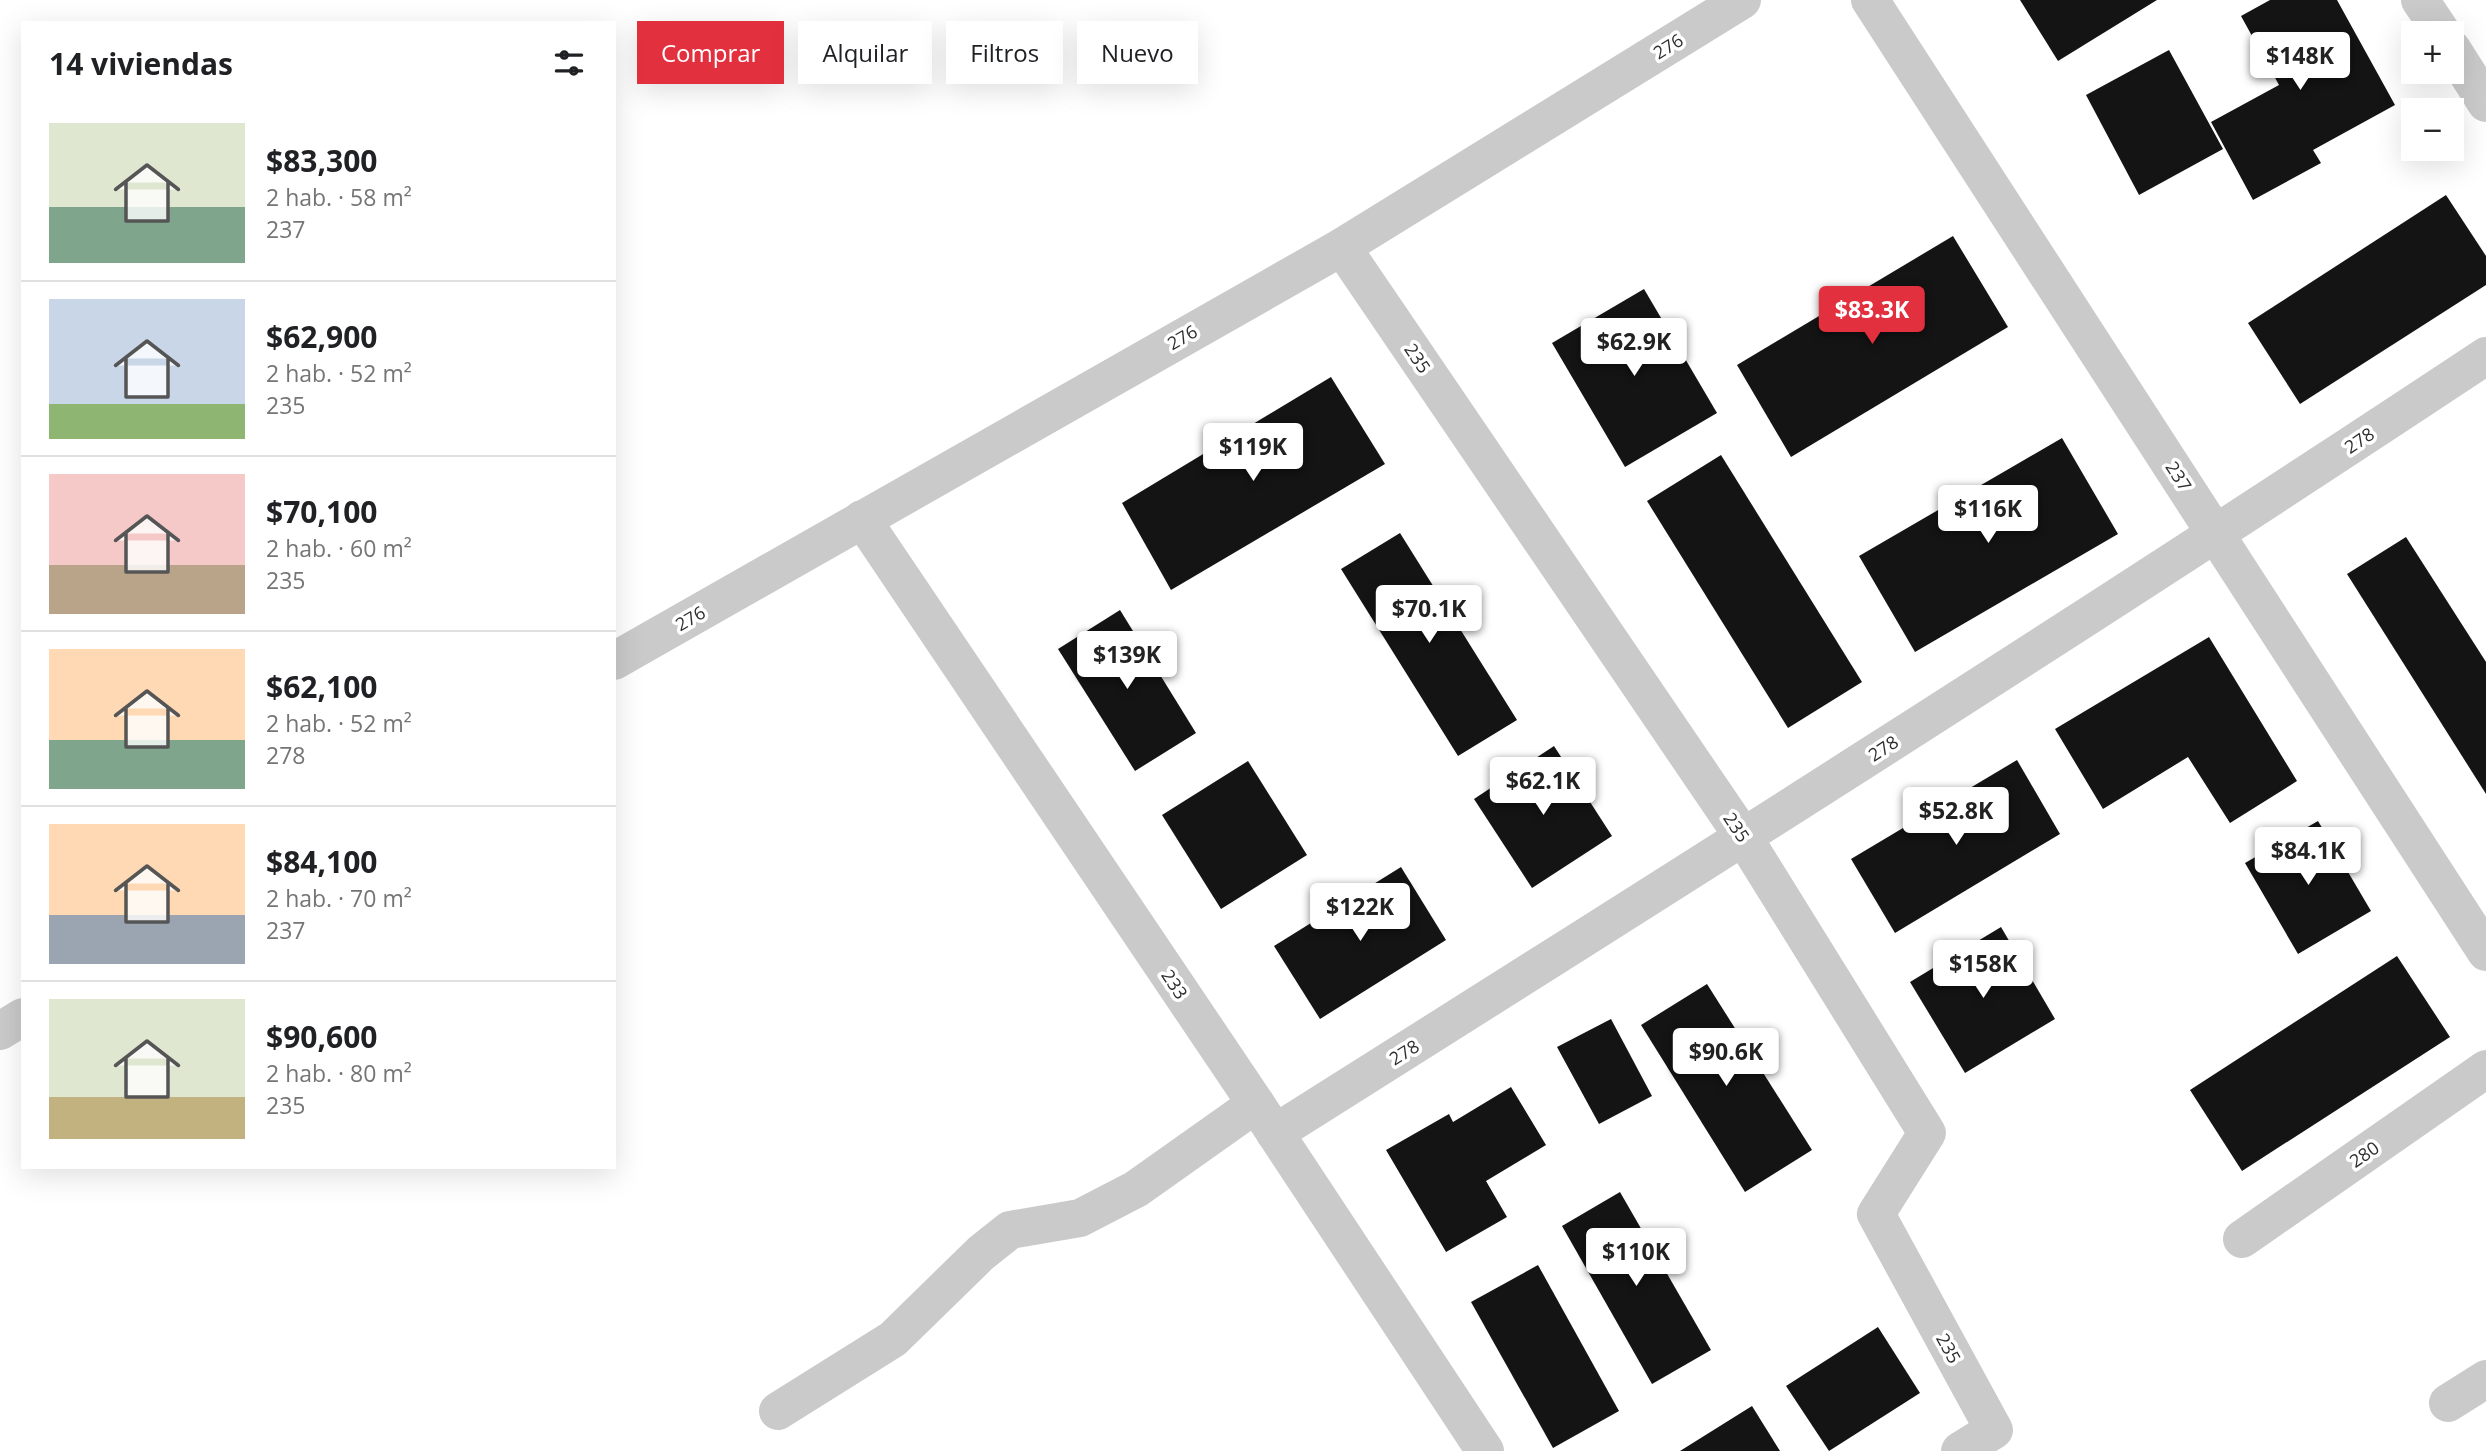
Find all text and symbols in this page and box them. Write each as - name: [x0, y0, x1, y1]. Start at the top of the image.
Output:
- chip: Comprar: [637, 21, 784, 84]
- chip: Alquilar: [798, 21, 932, 84]
- chip: Filtros: [946, 21, 1063, 84]
- chip: Nuevo: [1077, 21, 1198, 84]
- map controls: [2401, 21, 2464, 161]
- button: +: [2401, 21, 2464, 84]
- street label: 276: [1649, 28, 1687, 64]
- pin: $148K: [2251, 32, 2349, 92]
- text: $148K: [2266, 39, 2334, 71]
- text: 14 viviendas: [49, 43, 233, 84]
- icon: filters: [550, 44, 588, 82]
- button: −: [2401, 98, 2464, 161]
- text: $83,300: [266, 140, 377, 181]
- icon: home: [105, 151, 189, 235]
- text: 2 hab. · 58 m²: [266, 181, 412, 213]
- text: 237: [266, 213, 305, 245]
- pin: $83.3K: [1815, 286, 1929, 346]
- text: $83.3K: [1835, 293, 1909, 325]
- text: $62,900: [266, 316, 377, 357]
- pin: $62.9K: [1577, 318, 1691, 378]
- street label: 276: [1163, 319, 1201, 355]
- text: $62.9K: [1597, 325, 1671, 357]
- icon: home: [105, 327, 189, 411]
- street label: 235: [1399, 338, 1437, 378]
- text: 2 hab. · 52 m²: [266, 357, 412, 389]
- text: 235: [266, 389, 305, 421]
- street label: 278: [2339, 421, 2379, 459]
- pin: $119K: [1204, 424, 1302, 483]
- text: $119K: [1219, 430, 1287, 462]
- street label: 237: [2161, 457, 2197, 495]
- pin: $116K: [1939, 486, 2037, 545]
- text: $70,100: [266, 491, 377, 532]
- text: $116K: [1954, 492, 2022, 524]
- icon: home: [105, 502, 189, 586]
- text: 2 hab. · 60 m²: [266, 532, 412, 564]
- text: 235: [266, 564, 305, 596]
- pin: $70.1K: [1372, 586, 1486, 645]
- text: $70.1K: [1392, 592, 1466, 624]
- street label: 276: [671, 600, 709, 636]
- pin: $139K: [1078, 632, 1176, 691]
- text: $139K: [1093, 638, 1161, 670]
- text: $62,100: [266, 666, 377, 707]
- icon: home: [105, 677, 189, 761]
- text: 2 hab. · 52 m²: [266, 707, 412, 739]
- street label: 278: [1864, 730, 1902, 766]
- text: 278: [266, 739, 305, 771]
- pin: $62.1K: [1486, 758, 1600, 817]
- text: $62.1K: [1506, 764, 1580, 796]
- pin: $52.8K: [1899, 788, 2013, 847]
- text: $52.8K: [1919, 794, 1993, 826]
- street label: 235: [1718, 807, 1756, 847]
- pin: $84.1K: [2251, 828, 2365, 887]
- text: $84.1K: [2271, 834, 2345, 866]
- text: $84,100: [266, 841, 377, 882]
- icon: home: [105, 852, 189, 936]
- text: 2 hab. · 70 m²: [266, 882, 412, 914]
- pin: $122K: [1311, 884, 1409, 943]
- text: $122K: [1326, 890, 1394, 922]
- text: 237: [266, 914, 305, 946]
- pin: $158K: [1934, 940, 2032, 1000]
- text: $158K: [1949, 947, 2017, 979]
- street label: 233: [1156, 964, 1194, 1004]
- text: $90,600: [266, 1016, 377, 1057]
- icon: home: [105, 1027, 189, 1111]
- pin: $90.6K: [1669, 1028, 1783, 1088]
- street label: 278: [1385, 1034, 1423, 1070]
- text: $90.6K: [1689, 1035, 1763, 1067]
- text: 2 hab. · 80 m²: [266, 1057, 412, 1089]
- text: 235: [266, 1089, 305, 1121]
- street label: 280: [2344, 1135, 2384, 1173]
- pin: $110K: [1587, 1228, 1685, 1288]
- text: $110K: [1602, 1235, 1670, 1267]
- street label: 235: [1931, 1329, 1967, 1367]

